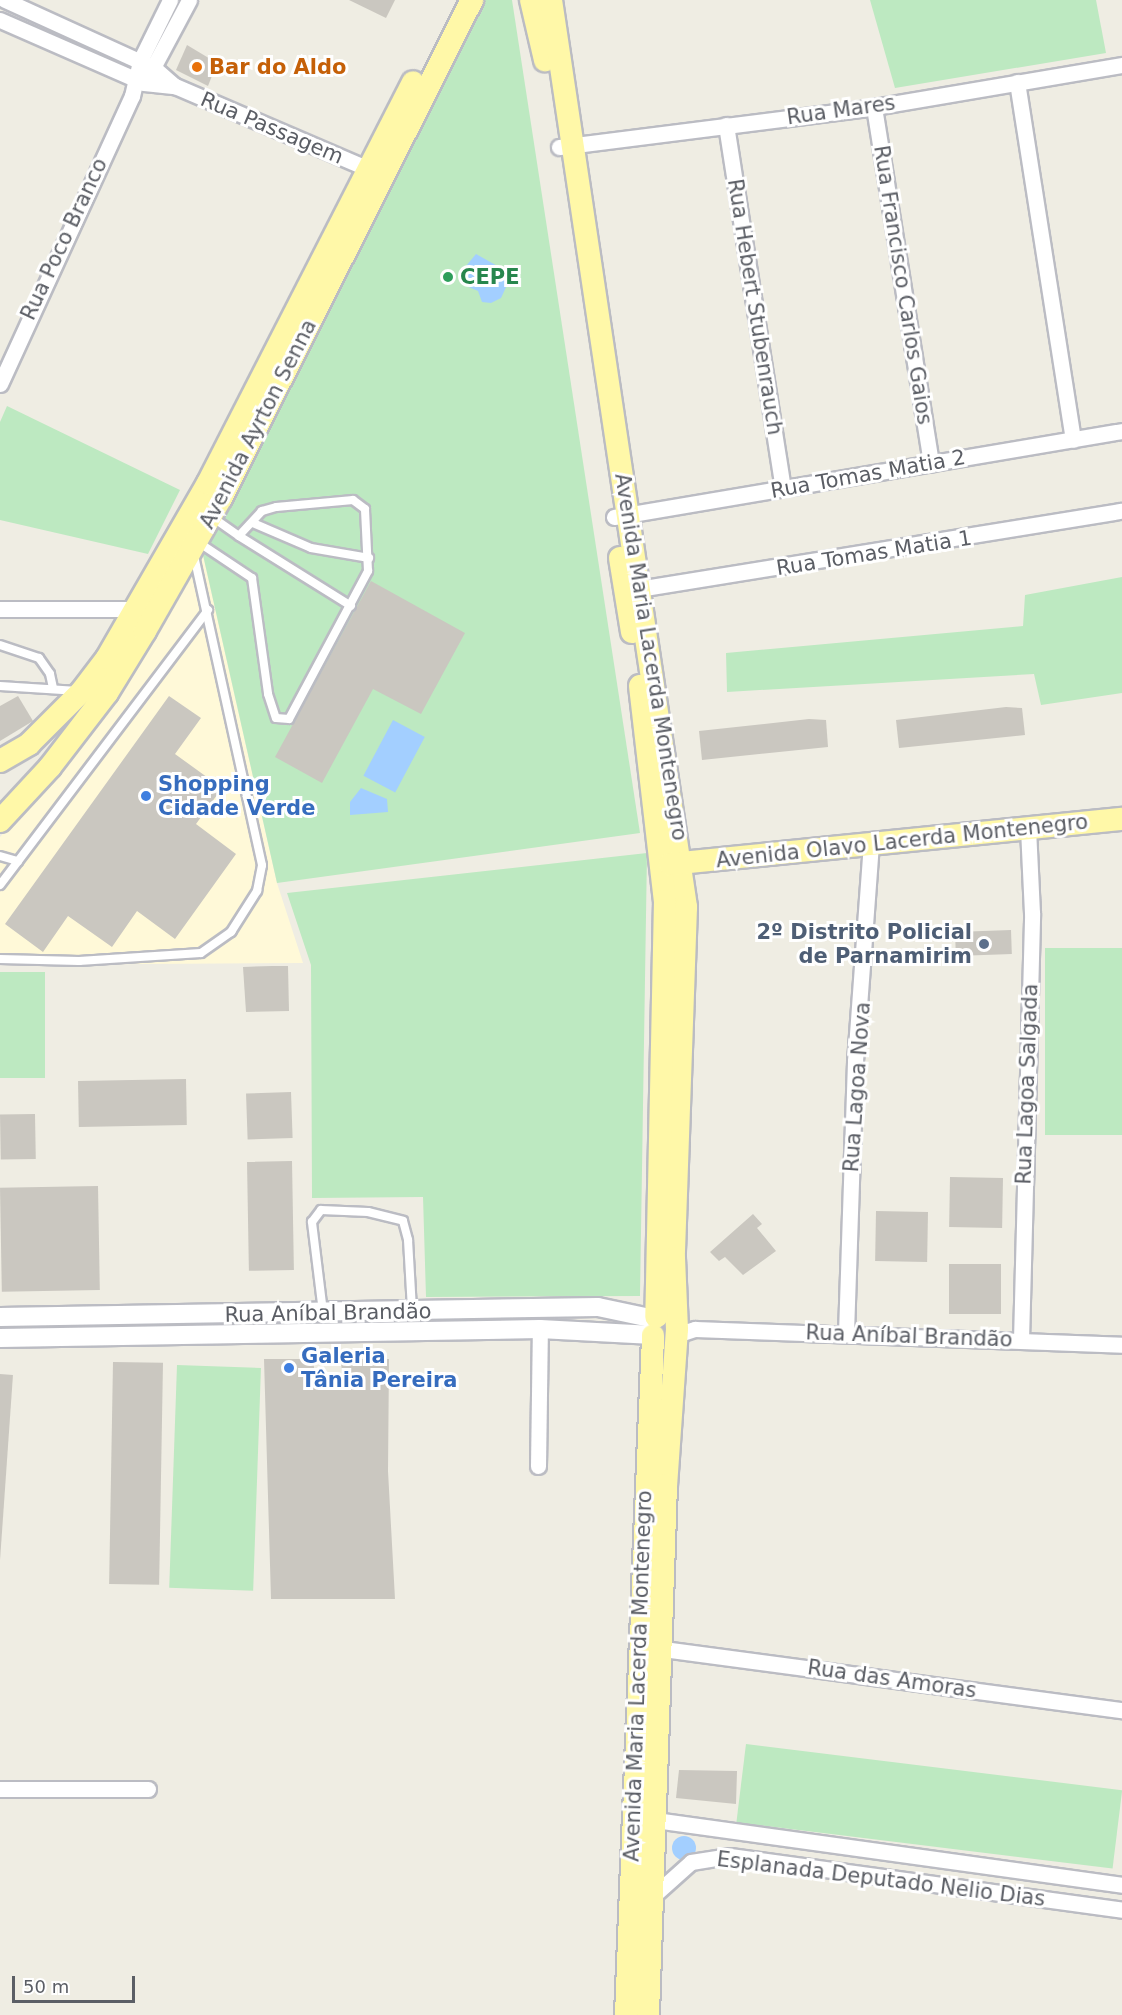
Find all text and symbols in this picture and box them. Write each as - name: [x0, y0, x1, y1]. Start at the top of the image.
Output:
- place label: Bar do Aldo: [209, 54, 347, 80]
- marker: Bar do Aldo: [190, 60, 204, 74]
- street label: Rua Passagem: [197, 87, 347, 169]
- street label: Rua Mares: [785, 90, 897, 130]
- street label: Rua Francisco Carlos Gaios: [868, 144, 938, 426]
- street label: Rua Poco Branco: [15, 154, 113, 324]
- street label: Rua Hebert Stubenrauch: [722, 177, 788, 437]
- place label: CEPE: [460, 264, 519, 290]
- marker: CEPE: [441, 270, 455, 284]
- street label: Avenida Ayrton Senna: [194, 315, 322, 533]
- street label: Rua Tomas Matia 2: [769, 444, 967, 504]
- street label: Avenida Maria Lacerda Montenegro: [609, 471, 693, 843]
- street label: Rua Tomas Matia 1: [774, 525, 974, 581]
- place label: Shopping Cidade Verde: [158, 771, 315, 821]
- marker: Shopping Cidade Verde: [139, 789, 153, 803]
- street label: Avenida Olavo Lacerda Montenegro: [715, 809, 1089, 873]
- place label: 2º Distrito Policial de Parnamirim: [757, 919, 972, 969]
- marker: 2º Distrito Policial de Parnamirim: [977, 937, 991, 951]
- street label: Rua Lagoa Salgada: [1011, 983, 1043, 1185]
- street label: Rua Lagoa Nova: [838, 1001, 876, 1173]
- street label: Rua Aníbal Brandão: [224, 1299, 432, 1327]
- street label: Rua Aníbal Brandão: [805, 1320, 1013, 1352]
- place label: Galeria Tânia Pereira: [301, 1343, 457, 1393]
- marker: Galeria Tânia Pereira: [282, 1361, 296, 1375]
- street label: Avenida Maria Lacerda Montenegro: [619, 1490, 657, 1862]
- street label: Rua das Amoras: [806, 1655, 978, 1703]
- street label: Esplanada Deputado Nelio Dias: [715, 1846, 1047, 1912]
- scale bar: [15, 1964, 138, 2002]
- text: 50 m: [23, 1976, 69, 1997]

